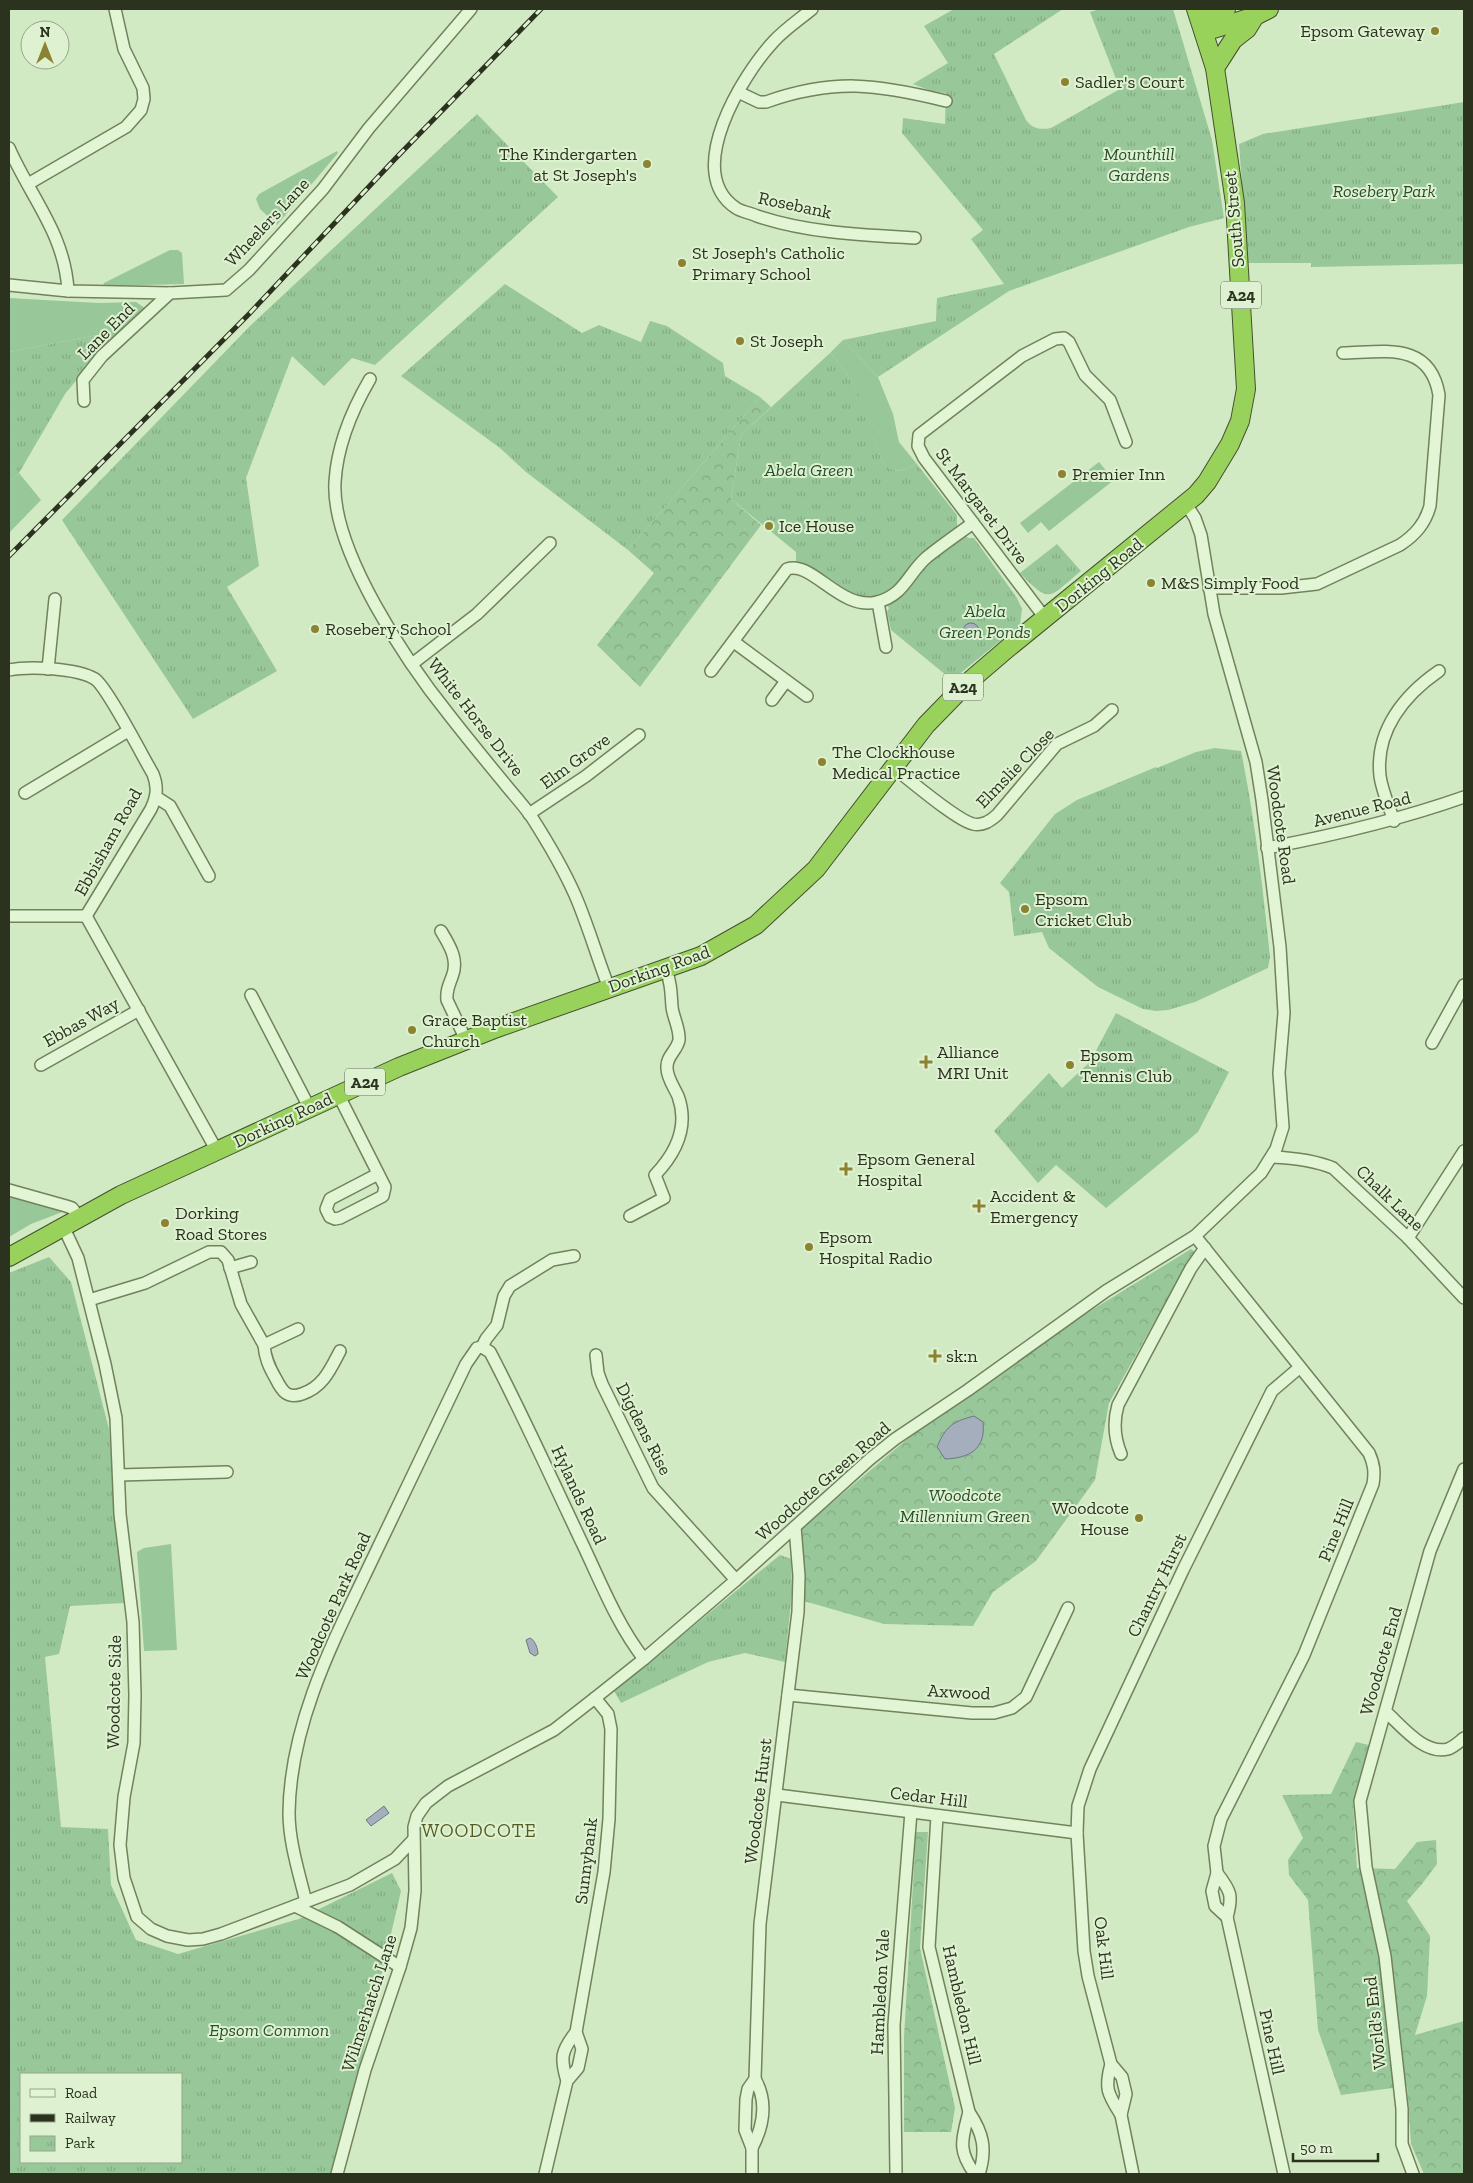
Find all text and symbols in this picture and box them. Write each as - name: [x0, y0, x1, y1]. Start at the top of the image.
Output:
- north arrow: [20, 20, 70, 70]
- place label: Epsom Gateway: [1300, 20, 1426, 42]
- text: N: [40, 24, 51, 41]
- marker: Epsom Gateway: [1429, 25, 1441, 37]
- place label: Sadler's Court: [1075, 71, 1185, 93]
- marker: Sadler's Court: [1059, 76, 1071, 88]
- place label: The Kindergarten at St Joseph's: [499, 143, 638, 186]
- park label: Mounthill Gardens: [1104, 143, 1174, 186]
- marker: The Kindergarten at St Joseph's: [641, 158, 653, 170]
- street label: South Street: [1219, 169, 1249, 268]
- street label: Wheelers Lane: [220, 173, 314, 271]
- park label: Rosebery Park: [1332, 180, 1436, 202]
- street label: Rosebank: [756, 187, 834, 224]
- place label: St Joseph's Catholic Primary School: [692, 242, 845, 285]
- marker: St Joseph's Catholic Primary School: [676, 257, 688, 269]
- road number: A24: [1221, 282, 1261, 308]
- street label: Lane End: [73, 298, 139, 364]
- place label: St Joseph: [750, 330, 823, 352]
- marker: St Joseph: [734, 335, 746, 347]
- street label: St Margaret Drive: [931, 443, 1033, 569]
- park label: Abela Green: [763, 459, 854, 481]
- place label: Premier Inn: [1072, 463, 1166, 485]
- marker: Premier Inn: [1056, 468, 1068, 480]
- place label: Ice House: [779, 515, 854, 537]
- marker: Ice House: [763, 520, 775, 532]
- street label: Dorking Road: [1051, 533, 1147, 617]
- place label: M&S Simply Food: [1161, 572, 1299, 594]
- marker: M&S Simply Food: [1145, 577, 1157, 589]
- park label: Abela Green Ponds: [939, 600, 1031, 643]
- place label: Rosebery School: [325, 618, 451, 640]
- marker: Rosebery School: [309, 623, 321, 635]
- street label: White Horse Drive: [423, 654, 529, 780]
- road number: A24: [943, 674, 983, 700]
- street label: Elmslie Close: [971, 723, 1059, 813]
- street label: Elm Grove: [536, 728, 614, 794]
- place label: The Clockhouse Medical Practice: [832, 741, 960, 784]
- marker: The Clockhouse Medical Practice: [816, 756, 828, 768]
- street label: Woodcote Road: [1262, 764, 1300, 886]
- street label: Ebbisham Road: [69, 784, 147, 900]
- street label: Avenue Road: [1311, 786, 1413, 832]
- place label: Epsom Cricket Club: [1035, 888, 1132, 931]
- marker: Epsom Cricket Club: [1019, 903, 1031, 915]
- street label: Dorking Road: [605, 940, 713, 998]
- street label: Ebbas Way: [39, 992, 124, 1052]
- place label: Grace Baptist Church: [422, 1009, 528, 1052]
- marker: Grace Baptist Church: [406, 1024, 418, 1036]
- place label: Alliance MRI Unit: [937, 1041, 1009, 1084]
- place label: Epsom Tennis Club: [1080, 1044, 1172, 1087]
- marker: Alliance MRI Unit: [919, 1055, 933, 1069]
- marker: Epsom Tennis Club: [1064, 1059, 1076, 1071]
- road number: A24: [345, 1068, 385, 1096]
- street label: Dorking Road: [230, 1087, 336, 1153]
- place label: Epsom General Hospital: [857, 1148, 975, 1191]
- street label: Chalk Lane: [1351, 1160, 1429, 1236]
- marker: Epsom General Hospital: [839, 1162, 853, 1176]
- place label: Accident & Emergency: [990, 1185, 1079, 1228]
- marker: Accident & Emergency: [972, 1199, 986, 1213]
- place label: Dorking Road Stores: [175, 1202, 267, 1245]
- marker: Dorking Road Stores: [159, 1217, 171, 1229]
- place label: Epsom Hospital Radio: [819, 1226, 932, 1269]
- marker: Epsom Hospital Radio: [803, 1241, 815, 1253]
- place label: sk:n: [946, 1345, 978, 1367]
- marker: sk:n: [928, 1349, 942, 1363]
- street label: Digdens Rise: [611, 1379, 677, 1479]
- street label: Woodcote Green Road: [751, 1416, 895, 1545]
- street label: Hylands Road: [547, 1442, 611, 1548]
- park label: Woodcote Millennium Green: [900, 1484, 1030, 1527]
- street label: Pine Hill: [1313, 1495, 1359, 1565]
- place label: Woodcote House: [1052, 1497, 1129, 1540]
- marker: Woodcote House: [1133, 1512, 1145, 1524]
- street label: Woodcote Park Road: [290, 1529, 376, 1683]
- street label: Chantry Hurst: [1122, 1529, 1192, 1641]
- street label: Woodcote End: [1355, 1604, 1407, 1718]
- street label: Woodcote Side: [102, 1635, 126, 1749]
- street label: Axwood: [927, 1679, 991, 1705]
- street label: Woodcote Hurst: [739, 1737, 777, 1865]
- street label: Cedar Hill: [889, 1781, 969, 1813]
- street label: Sunnybank: [570, 1816, 602, 1906]
- district label: WOODCOTE: [421, 1819, 537, 1842]
- street label: Oak Hill: [1089, 1915, 1119, 1981]
- street label: Hambledon Vale: [866, 1929, 894, 2055]
- street label: Wilmerhatch Lane: [336, 1932, 402, 2074]
- street label: Hambledon Hill: [938, 1943, 987, 2067]
- street label: World's End: [1359, 1975, 1391, 2071]
- street label: Pine Hill: [1254, 2007, 1290, 2077]
- park label: Epsom Common: [209, 2019, 329, 2041]
- legend: [20, 2073, 182, 2163]
- text: Road: [65, 2084, 98, 2102]
- text: Railway: [65, 2109, 116, 2127]
- scale bar: [1293, 2130, 1378, 2162]
- text: Park: [65, 2134, 95, 2152]
- text: 50 m: [1300, 2139, 1333, 2157]

